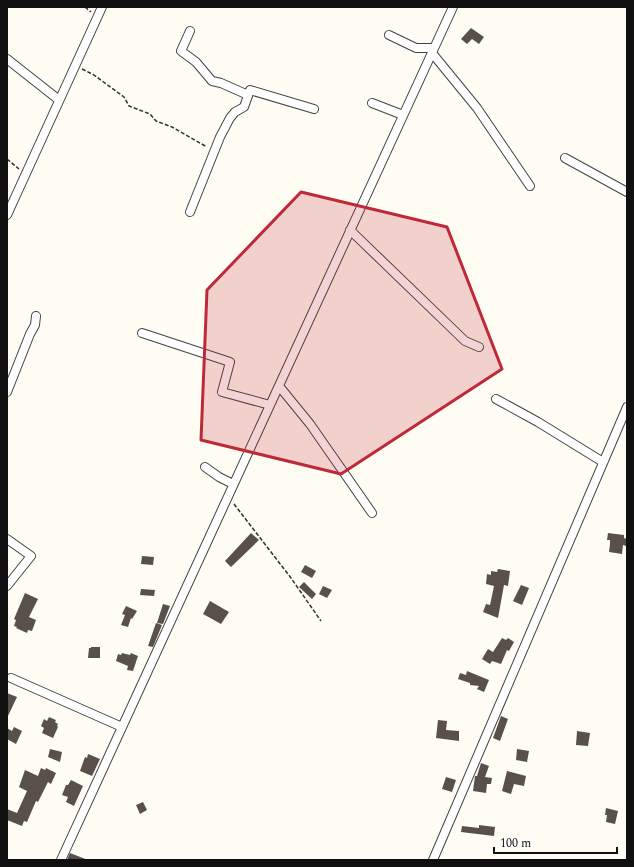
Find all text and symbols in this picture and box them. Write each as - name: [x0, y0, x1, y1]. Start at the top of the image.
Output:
- scale bar: [494, 829, 617, 855]
- text: 100 m: [500, 834, 531, 853]

